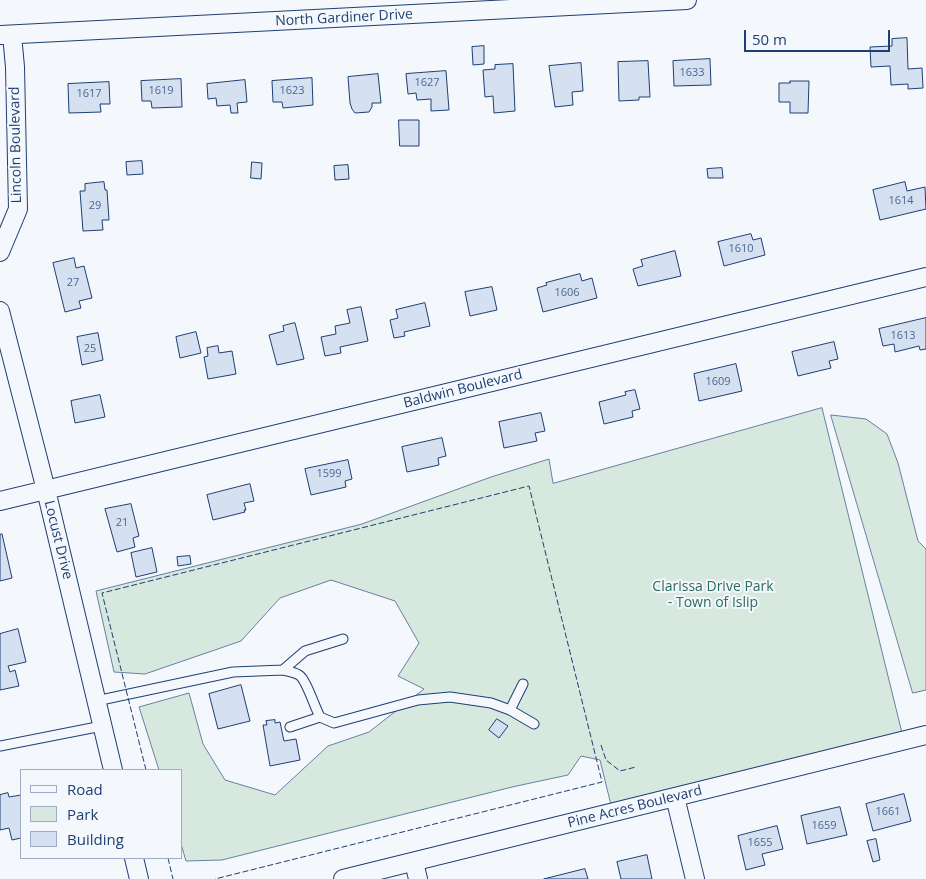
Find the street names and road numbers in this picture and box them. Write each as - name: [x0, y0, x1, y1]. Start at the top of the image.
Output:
- street label: North Gardiner Drive: [275, 6, 413, 30]
- street label: Lincoln Boulevard: [7, 86, 25, 204]
- street label: Baldwin Boulevard: [402, 366, 524, 412]
- street label: Locust Drive: [40, 499, 76, 581]
- street label: Pine Acres Boulevard: [566, 782, 704, 832]

